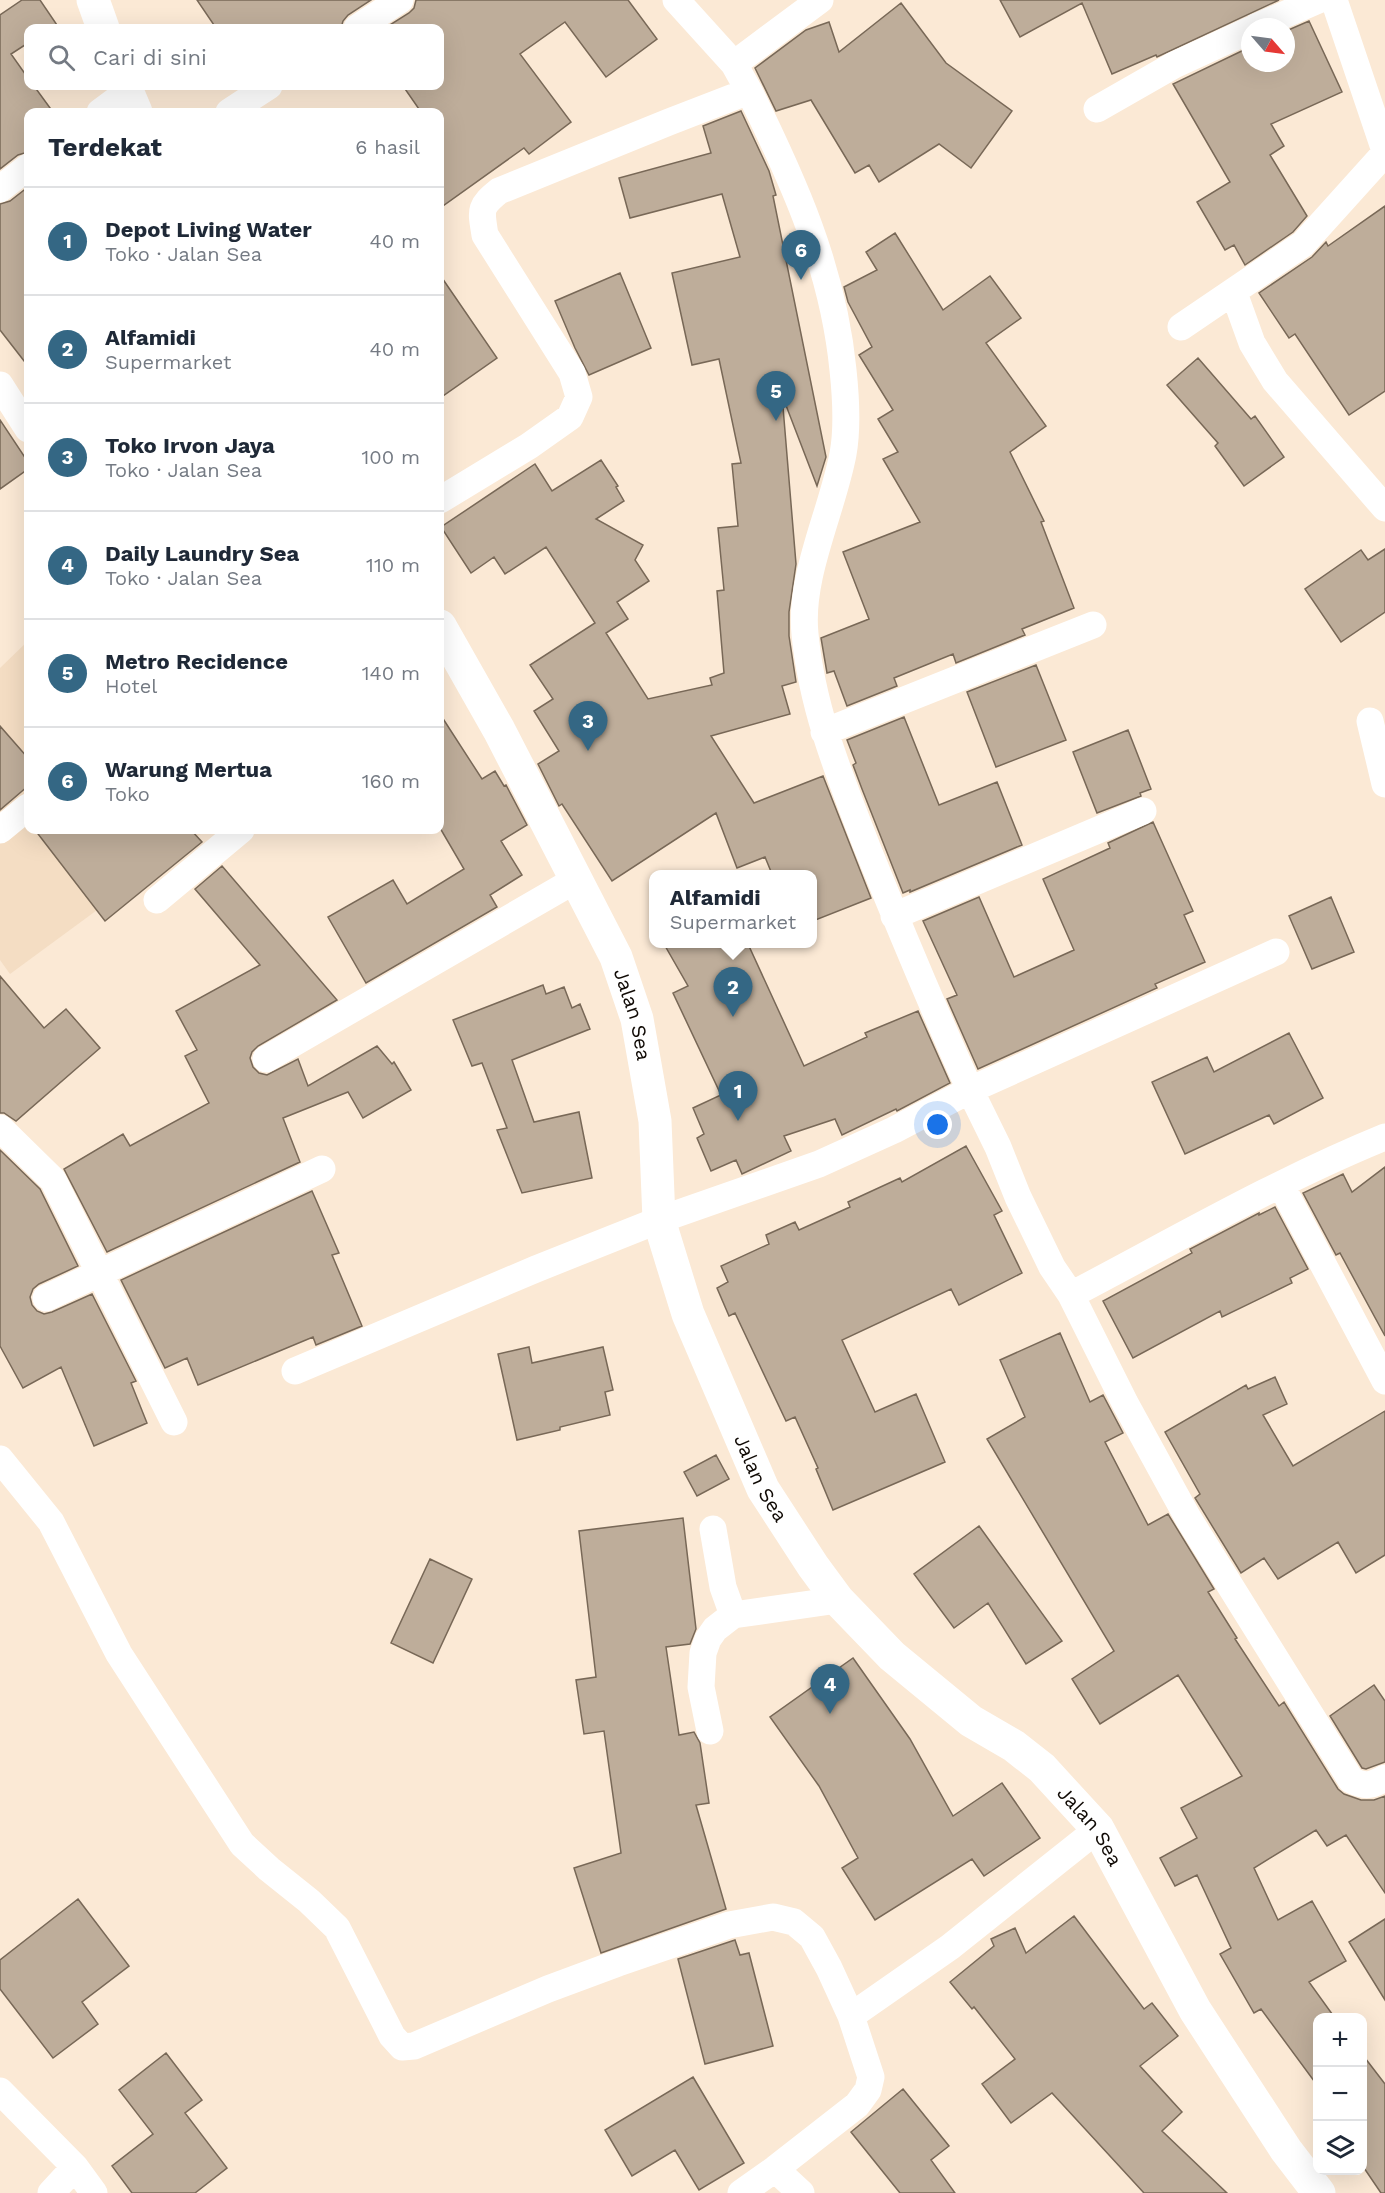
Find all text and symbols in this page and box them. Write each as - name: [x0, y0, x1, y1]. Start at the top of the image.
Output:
- north arrow: [1241, 18, 1295, 72]
- search box: [24, 24, 444, 90]
- icon: search: [45, 41, 78, 74]
- text: Cari di sini: [93, 45, 207, 70]
- text: Terdekat: [48, 132, 162, 162]
- text: 6 hasil: [355, 135, 420, 159]
- text: Depot Living Water: [105, 217, 312, 242]
- text: 1: [63, 229, 72, 253]
- text: 40 m: [369, 229, 420, 253]
- pin: 6: [782, 230, 820, 280]
- text: Toko · Jalan Sea: [105, 242, 262, 266]
- text: Alfamidi: [105, 325, 196, 350]
- text: 2: [62, 337, 73, 361]
- text: 40 m: [369, 337, 420, 361]
- text: Supermarket: [105, 350, 231, 374]
- pin: 5: [756, 372, 796, 421]
- text: Toko Irvon Jaya: [105, 433, 275, 458]
- text: 3: [62, 445, 73, 469]
- text: 100 m: [361, 445, 420, 469]
- text: Toko · Jalan Sea: [105, 458, 262, 482]
- text: Daily Laundry Sea: [105, 541, 299, 566]
- text: 4: [61, 553, 74, 577]
- text: 110 m: [366, 553, 420, 577]
- text: Toko · Jalan Sea: [105, 566, 262, 590]
- text: Metro Recidence: [105, 649, 288, 674]
- text: 5: [62, 661, 73, 685]
- text: 140 m: [362, 661, 420, 685]
- text: Hotel: [105, 674, 157, 698]
- pin: 3: [568, 702, 608, 751]
- text: Warung Mertua: [105, 757, 272, 782]
- text: 6: [61, 769, 74, 793]
- text: 160 m: [362, 769, 420, 793]
- text: Toko: [105, 782, 150, 806]
- popup: [649, 870, 817, 948]
- text: Alfamidi: [670, 885, 761, 910]
- text: Supermarket: [670, 910, 796, 934]
- street label: Jalan Sea: [609, 965, 656, 1062]
- pin: 2: [714, 968, 752, 1017]
- pin: 1: [718, 1072, 758, 1121]
- your location: [923, 1110, 952, 1139]
- street label: Jalan Sea: [729, 1431, 793, 1526]
- pin: 4: [810, 1664, 850, 1714]
- street label: Jalan Sea: [1052, 1781, 1128, 1870]
- map controls: [1313, 2013, 1367, 2175]
- button: +: [1313, 2013, 1367, 2067]
- button: −: [1313, 2067, 1367, 2121]
- button: layers: [1313, 2121, 1367, 2175]

